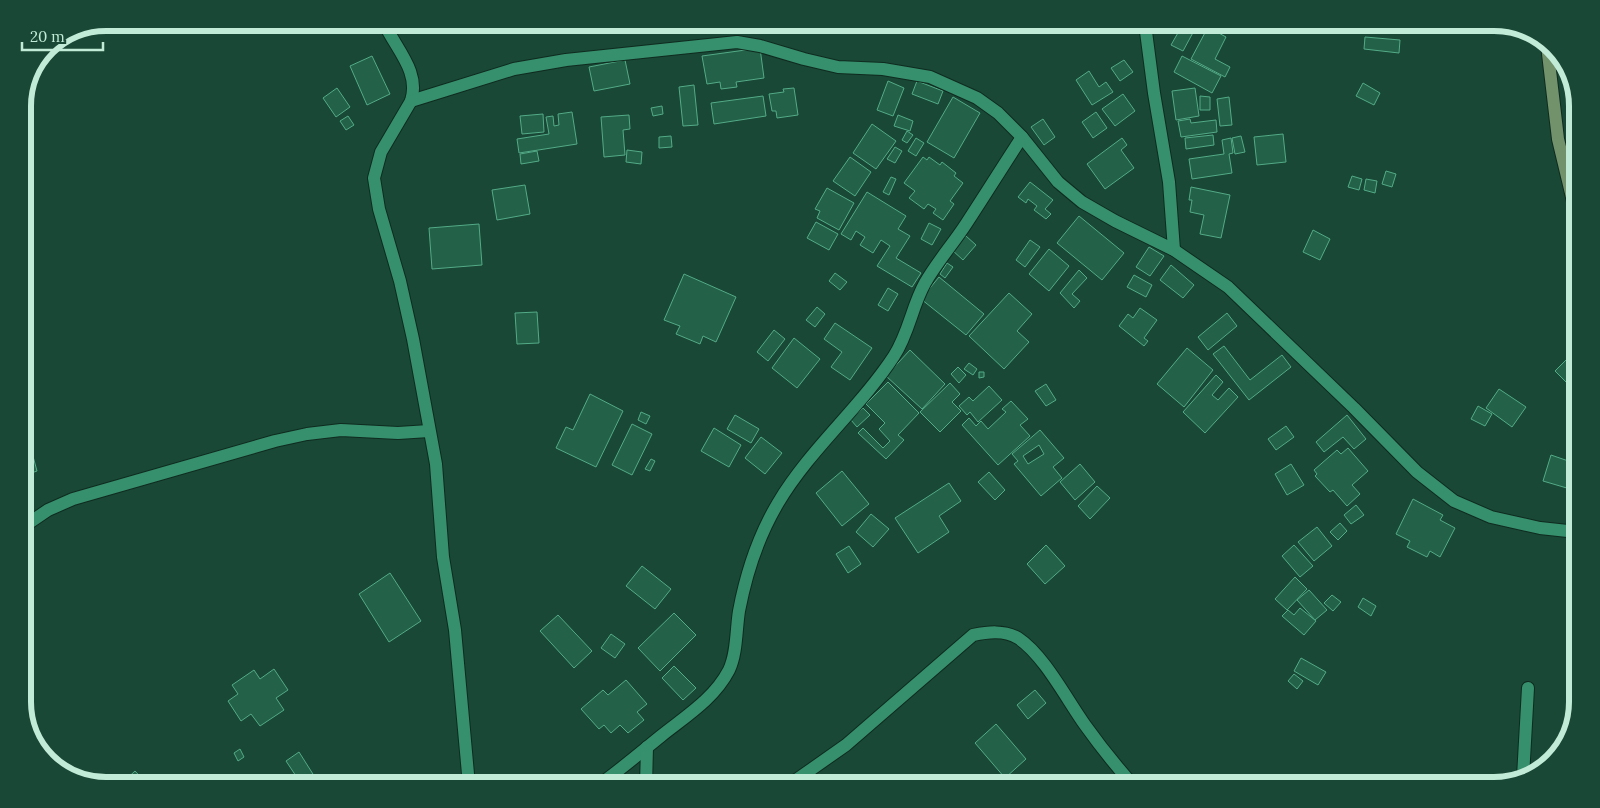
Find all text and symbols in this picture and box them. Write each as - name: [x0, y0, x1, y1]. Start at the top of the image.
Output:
- scale bar: [22, 20, 104, 52]
- text: 20 m: [30, 27, 65, 46]

